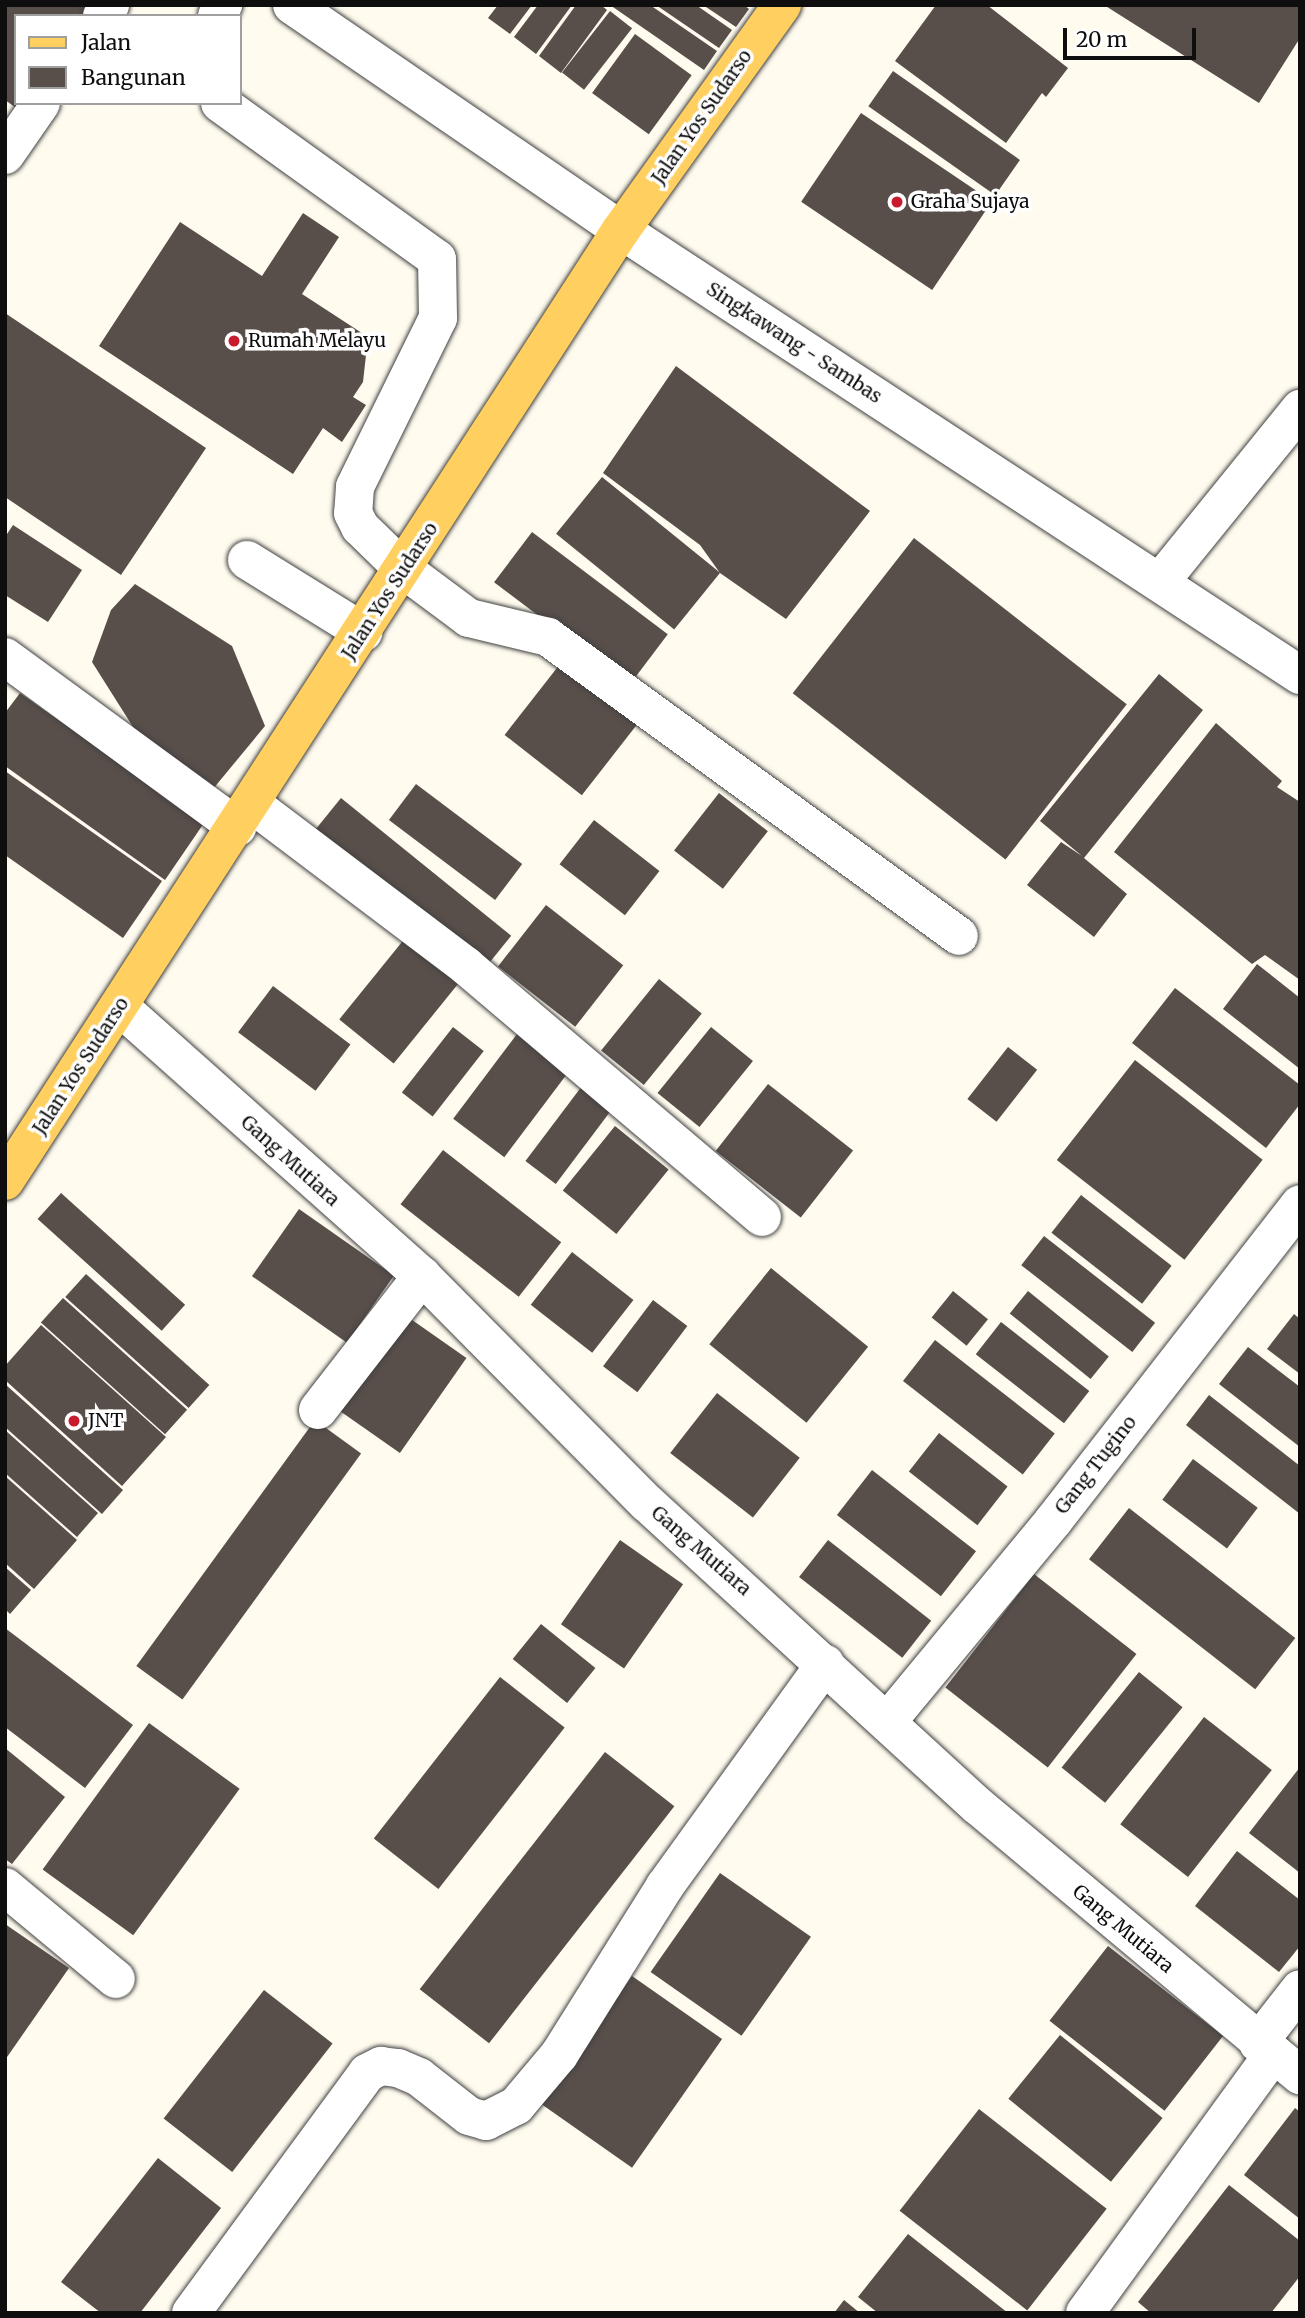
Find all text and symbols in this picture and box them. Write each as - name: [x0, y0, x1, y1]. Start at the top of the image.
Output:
- legend: [14, 14, 242, 105]
- scale bar: [1067, 14, 1200, 58]
- text: 20 m: [1076, 26, 1127, 53]
- text: Jalan: [81, 29, 131, 56]
- street label: Jalan Yos Sudarso: [647, 45, 757, 189]
- text: Bangunan: [81, 64, 186, 91]
- place label: Graha Sujaya: [911, 191, 1030, 213]
- marker: Graha Sujaya: [889, 194, 905, 210]
- street label: Singkawang - Sambas: [702, 278, 886, 408]
- place label: Rumah Melayu: [248, 330, 386, 352]
- marker: Rumah Melayu: [226, 333, 242, 349]
- street label: Jalan Yos Sudarso: [337, 518, 443, 664]
- street label: Jalan Yos Sudarso: [28, 993, 134, 1139]
- street label: Gang Mutiara: [236, 1111, 344, 1211]
- place label: JNT: [88, 1410, 123, 1432]
- street label: Gang Tugino: [1051, 1411, 1141, 1519]
- marker: JNT: [66, 1413, 82, 1429]
- street label: Gang Mutiara: [646, 1501, 756, 1601]
- street label: Gang Mutiara: [1068, 1880, 1178, 1978]

